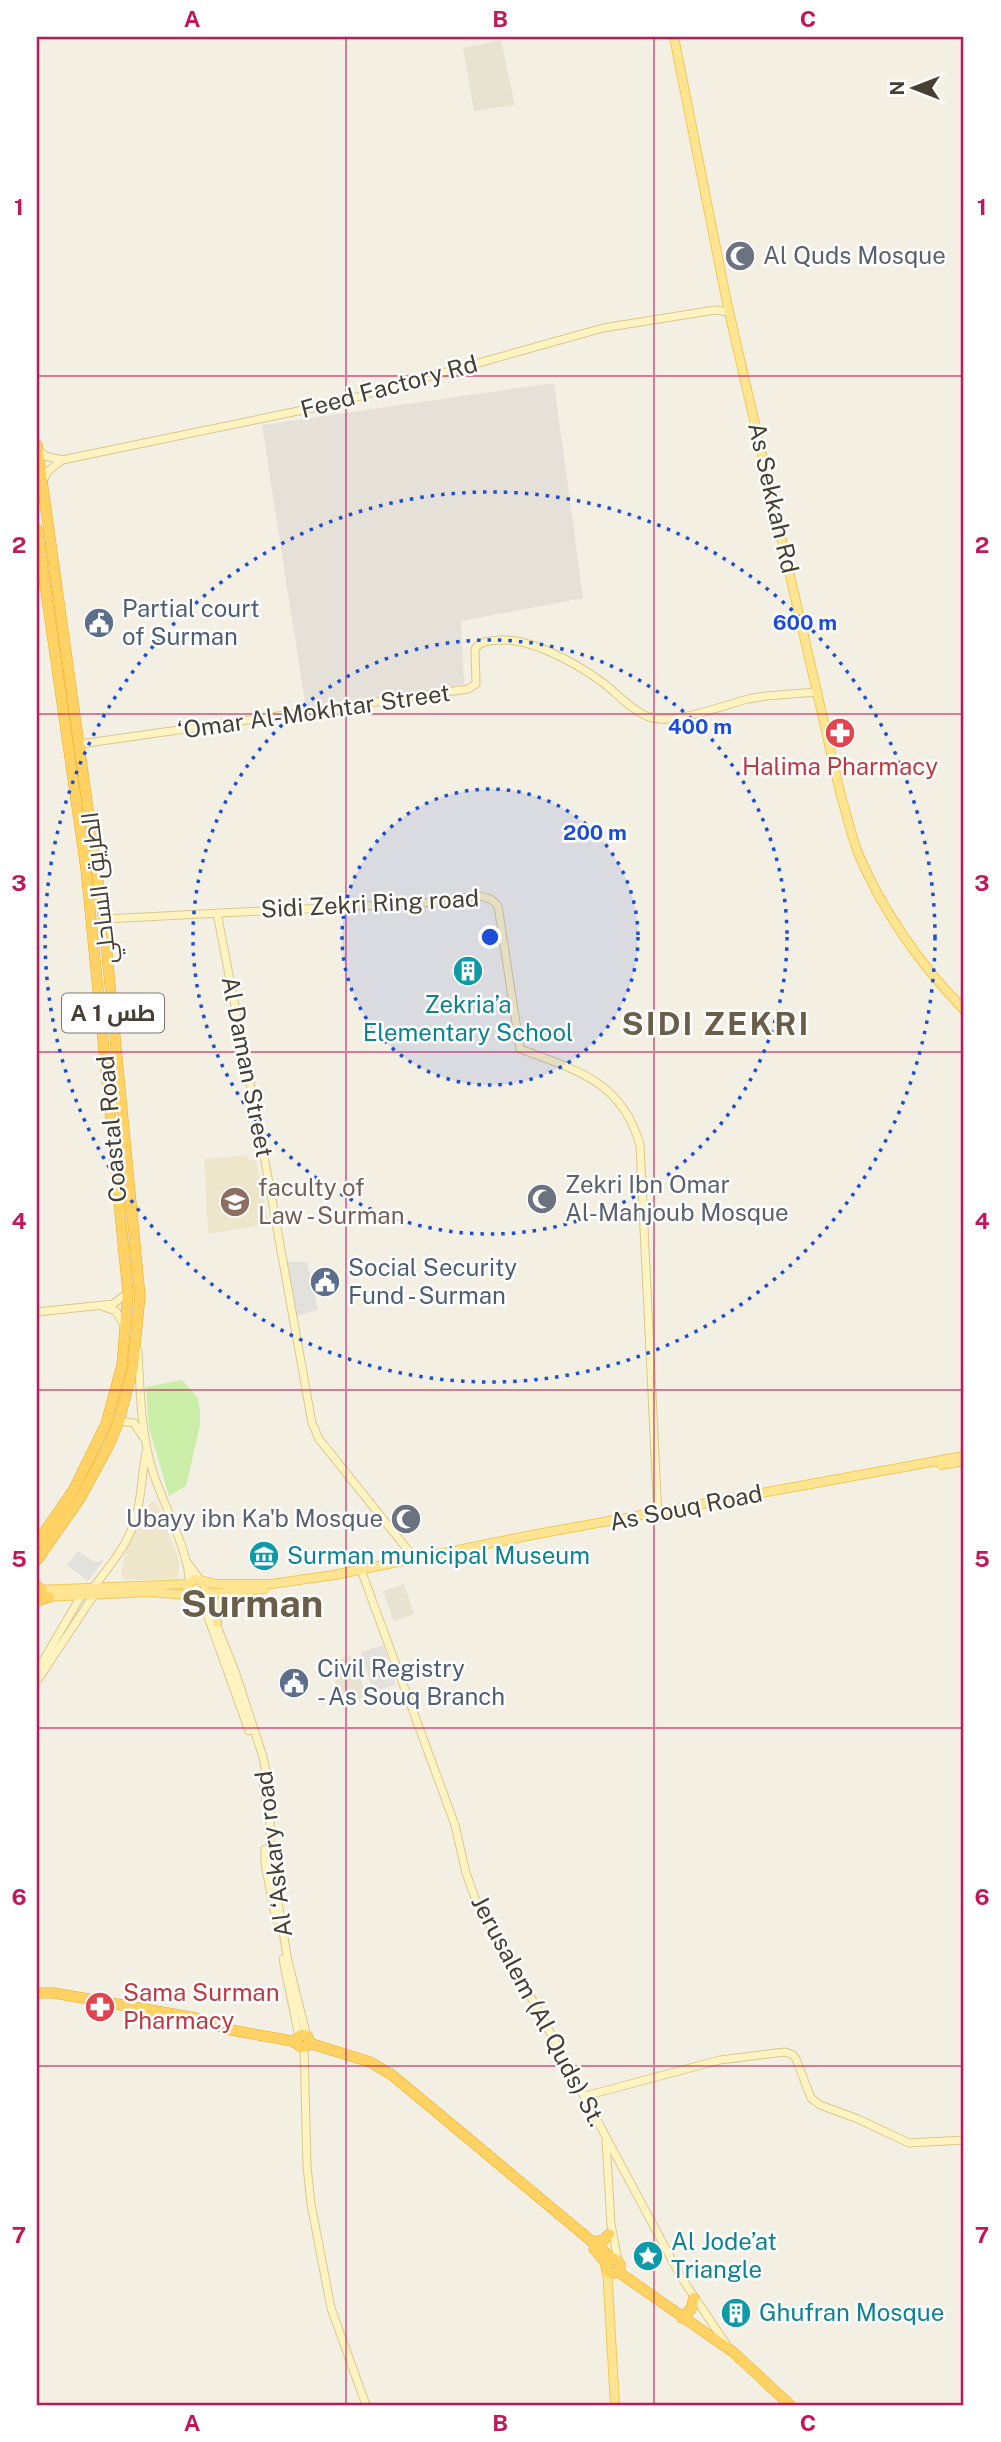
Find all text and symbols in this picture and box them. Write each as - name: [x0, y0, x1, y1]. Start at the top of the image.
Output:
- text: A: [184, 5, 201, 32]
- text: B: [492, 5, 508, 32]
- text: C: [800, 5, 816, 32]
- north arrow: [878, 52, 948, 122]
- text: N: [886, 81, 908, 95]
- text: 1: [14, 193, 24, 220]
- text: 1: [977, 193, 987, 220]
- mosque icon: Al Quds Mosque: [723, 239, 757, 273]
- place label: Al Quds Mosque: [763, 241, 946, 269]
- street label: Feed Factory Rd: [297, 349, 480, 423]
- street label: As Sekkah Rd: [743, 420, 805, 576]
- text: 2: [12, 531, 26, 558]
- text: 2: [975, 531, 989, 558]
- place label: Partial court of Surman: [122, 594, 260, 650]
- public building icon: Partial court of Surman: [82, 606, 116, 640]
- text: 600 m: [773, 610, 837, 635]
- street label: ‘Omar Al-Mokhtar Street: [176, 678, 452, 744]
- text: 400 m: [668, 714, 732, 739]
- pharmacy icon: Halima Pharmacy: [823, 716, 857, 750]
- place label: Halima Pharmacy: [742, 752, 938, 780]
- street label: الطريق الساحلي: [75, 810, 127, 966]
- text: 200 m: [563, 820, 627, 845]
- text: 3: [11, 869, 27, 896]
- text: 3: [974, 869, 990, 896]
- street label: Sidi Zekri Ring road: [260, 883, 480, 923]
- centre of rings: [478, 925, 502, 949]
- building icon: Zekria’a Elementary School: [451, 954, 485, 988]
- street label: Al Daman Street: [217, 974, 279, 1160]
- place label: Zekria’a Elementary School: [363, 990, 573, 1046]
- road number: A 1 طس: [62, 994, 164, 1032]
- district label: SIDI ZEKRI: [622, 1005, 810, 1042]
- street label: Coastal Road: [91, 1054, 131, 1204]
- place label: Zekri Ibn Omar Al-Mahjoub Mosque: [565, 1170, 789, 1226]
- place label: faculty of Law - Surman: [258, 1173, 404, 1229]
- mosque icon: Zekri Ibn Omar Al-Mahjoub Mosque: [525, 1182, 559, 1216]
- school or university icon: faculty of Law - Surman: [218, 1185, 252, 1219]
- text: 4: [11, 1207, 27, 1234]
- text: 4: [974, 1207, 990, 1234]
- place label: Social Security Fund - Surman: [348, 1253, 517, 1309]
- public building icon: Social Security Fund - Surman: [308, 1265, 342, 1299]
- street label: As Souq Road: [607, 1478, 765, 1536]
- mosque icon: Ubayy ibn Ka'b Mosque: [389, 1502, 423, 1536]
- place label: Ubayy ibn Ka'b Mosque: [126, 1504, 383, 1532]
- museum icon: Surman municipal Museum: [247, 1539, 281, 1573]
- place label: Surman municipal Museum: [287, 1541, 590, 1569]
- text: 5: [11, 1545, 27, 1572]
- text: 5: [974, 1545, 990, 1572]
- district label: Surman: [181, 1581, 323, 1626]
- place label: Civil Registry - As Souq Branch: [317, 1654, 505, 1710]
- public building icon: Civil Registry - As Souq Branch: [277, 1666, 311, 1700]
- street label: Al ‘Askary road: [249, 1769, 297, 1939]
- text: 6: [11, 1883, 27, 1910]
- text: 6: [974, 1883, 990, 1910]
- street label: Jerusalem (Al Quds) St.: [466, 1890, 612, 2131]
- place label: Sama Surman Pharmacy: [123, 1978, 280, 2034]
- pharmacy icon: Sama Surman Pharmacy: [83, 1990, 117, 2024]
- text: 7: [12, 2221, 26, 2248]
- text: 7: [975, 2221, 989, 2248]
- place label: Al Jode’at Triangle: [671, 2227, 777, 2283]
- place icon: Al Jode’at Triangle: [631, 2239, 665, 2273]
- building icon: Ghufran Mosque: [719, 2296, 753, 2330]
- place label: Ghufran Mosque: [759, 2298, 944, 2326]
- text: A: [184, 2409, 201, 2436]
- text: B: [492, 2409, 508, 2436]
- text: C: [800, 2409, 816, 2436]

